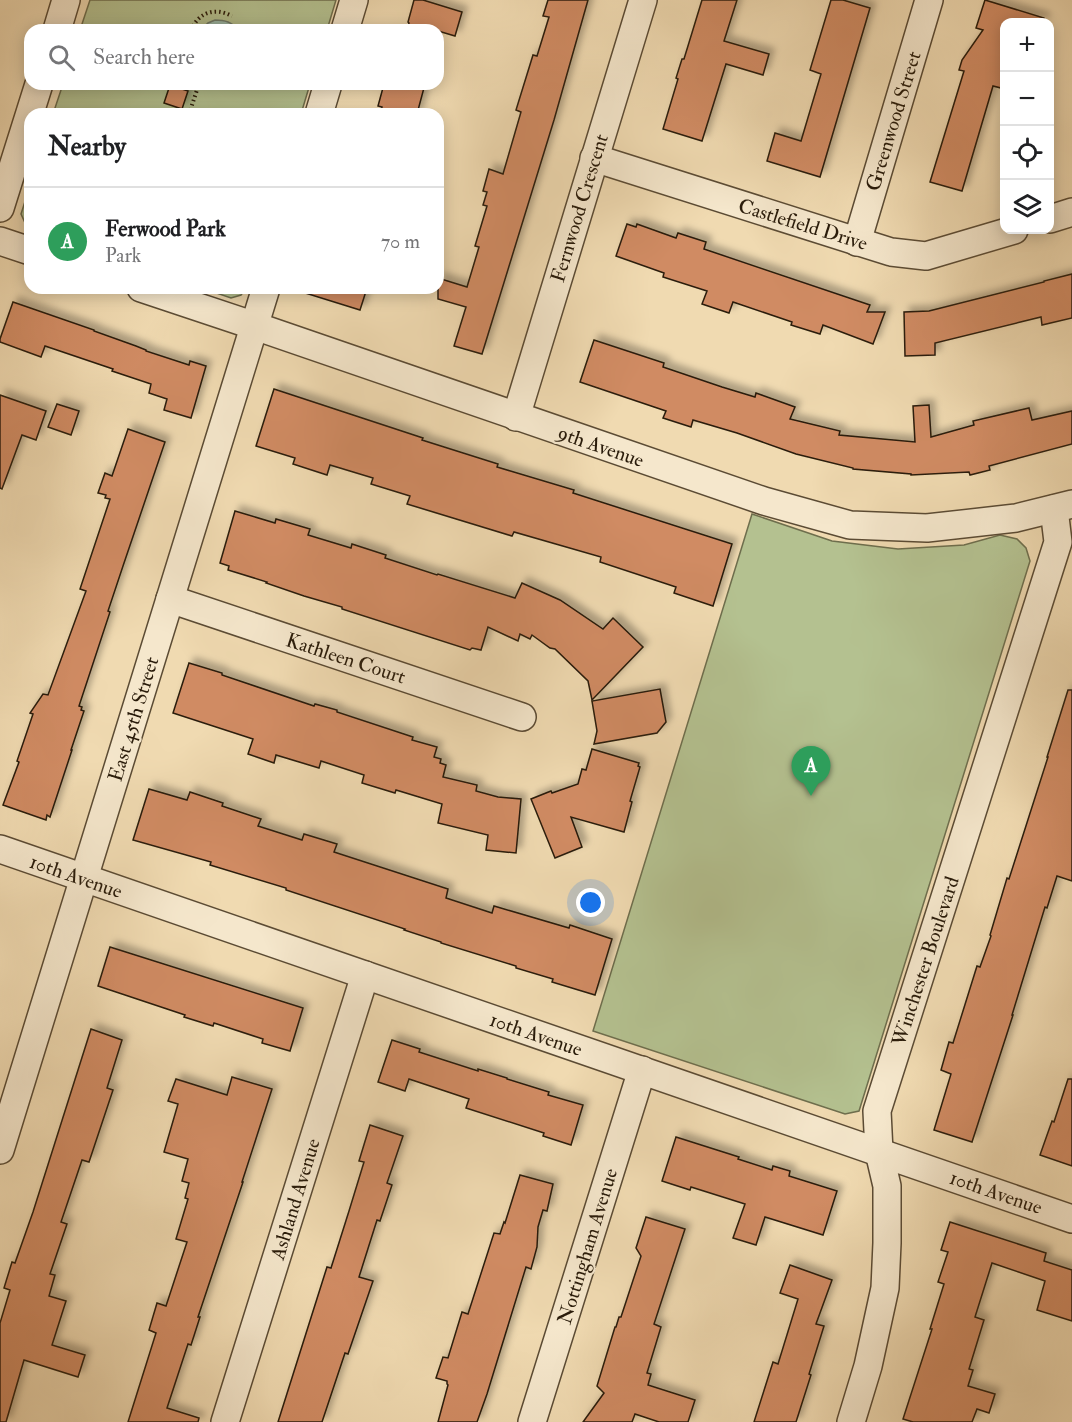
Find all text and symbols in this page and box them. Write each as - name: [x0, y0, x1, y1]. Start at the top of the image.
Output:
- map controls: [1000, 18, 1054, 234]
- button: +: [1000, 18, 1054, 72]
- search box: [24, 24, 444, 90]
- icon: search: [45, 41, 78, 74]
- text: Search here: [93, 43, 195, 71]
- street label: Greenwood Street: [860, 48, 927, 194]
- button: −: [1000, 72, 1054, 126]
- button: locate: [1000, 126, 1054, 180]
- text: Nearby: [48, 131, 126, 163]
- street label: Fernwood Crescent: [545, 131, 614, 285]
- button: layers: [1000, 180, 1054, 234]
- street label: Castlefield Drive: [735, 193, 870, 256]
- text: Ferwood Park: [105, 215, 226, 243]
- text: A: [61, 229, 74, 254]
- text: 70 m: [381, 229, 420, 254]
- text: Park: [105, 243, 141, 268]
- street label: 9th Avenue: [553, 419, 647, 473]
- street label: Kathleen Court: [283, 627, 409, 690]
- street label: East 45th Street: [103, 653, 164, 785]
- pin: A: [792, 746, 830, 796]
- street label: 10th Avenue: [26, 849, 125, 904]
- street label: Winchester Boulevard: [886, 873, 965, 1050]
- your location: [576, 888, 605, 917]
- street label: 10th Avenue: [486, 1007, 585, 1062]
- street label: Ashland Avenue: [265, 1135, 326, 1264]
- street label: Nottingham Avenue: [552, 1165, 623, 1327]
- street label: 10th Avenue: [946, 1165, 1045, 1220]

